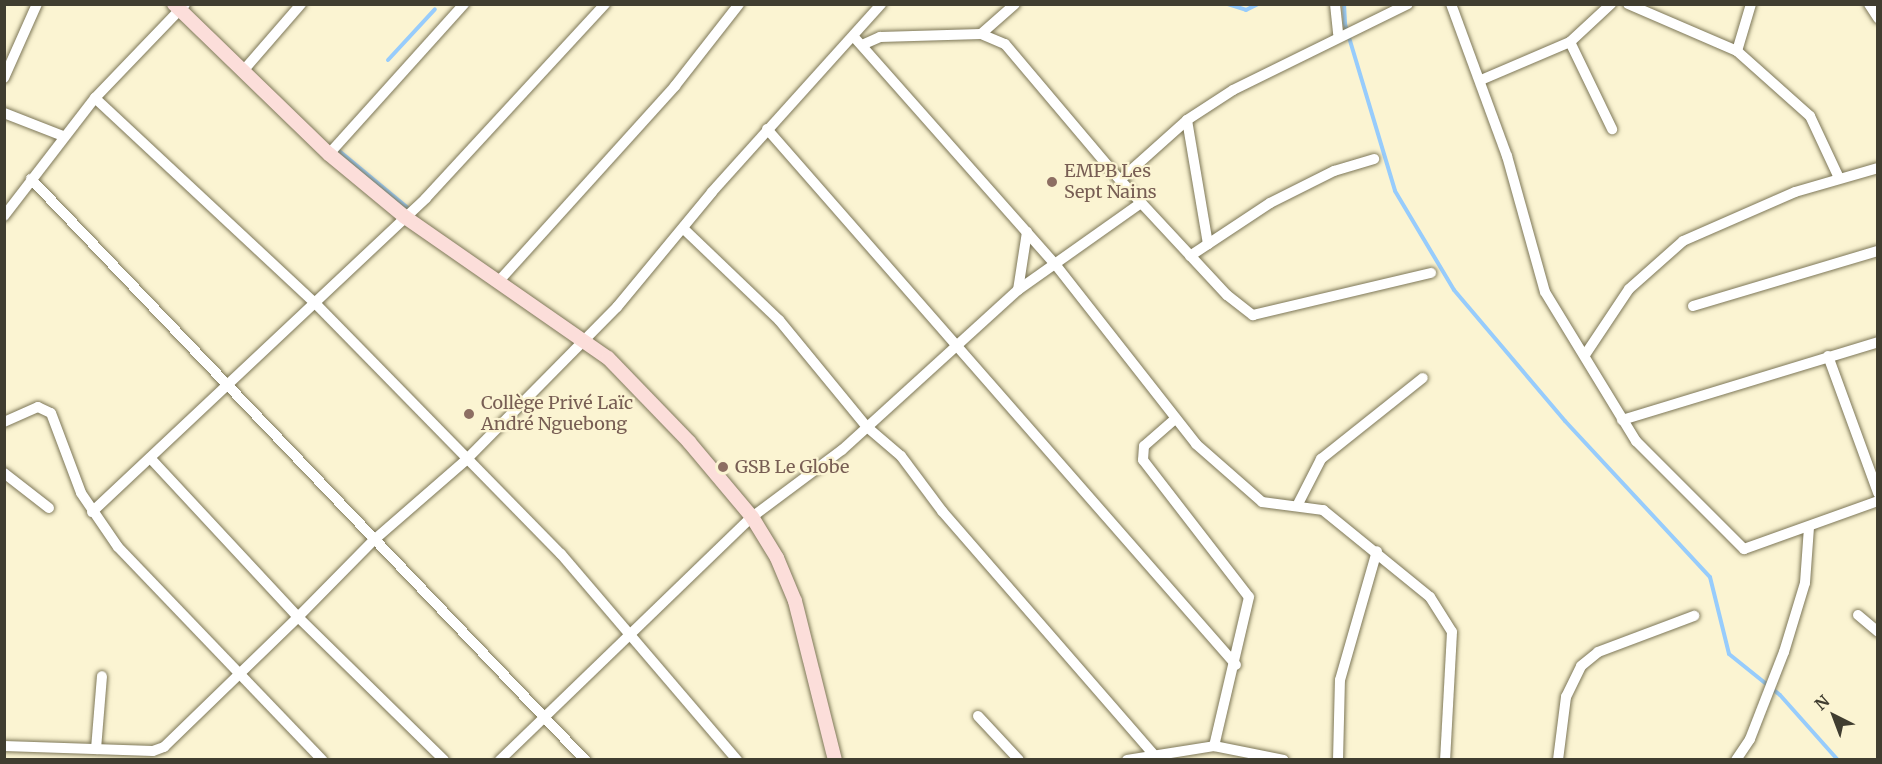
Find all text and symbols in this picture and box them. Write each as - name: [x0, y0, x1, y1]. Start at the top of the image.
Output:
- place label: EMPB Les Sept Nains: [1064, 161, 1157, 204]
- marker: EMPB Les Sept Nains: [1045, 175, 1059, 189]
- place label: Collège Privé Laïc André Nguebong: [481, 393, 633, 436]
- marker: Collège Privé Laïc André Nguebong: [462, 407, 476, 421]
- place label: GSB Le Globe: [735, 456, 849, 478]
- marker: GSB Le Globe: [716, 460, 730, 474]
- north arrow: [1804, 686, 1864, 746]
- text: N: [1811, 691, 1833, 714]

